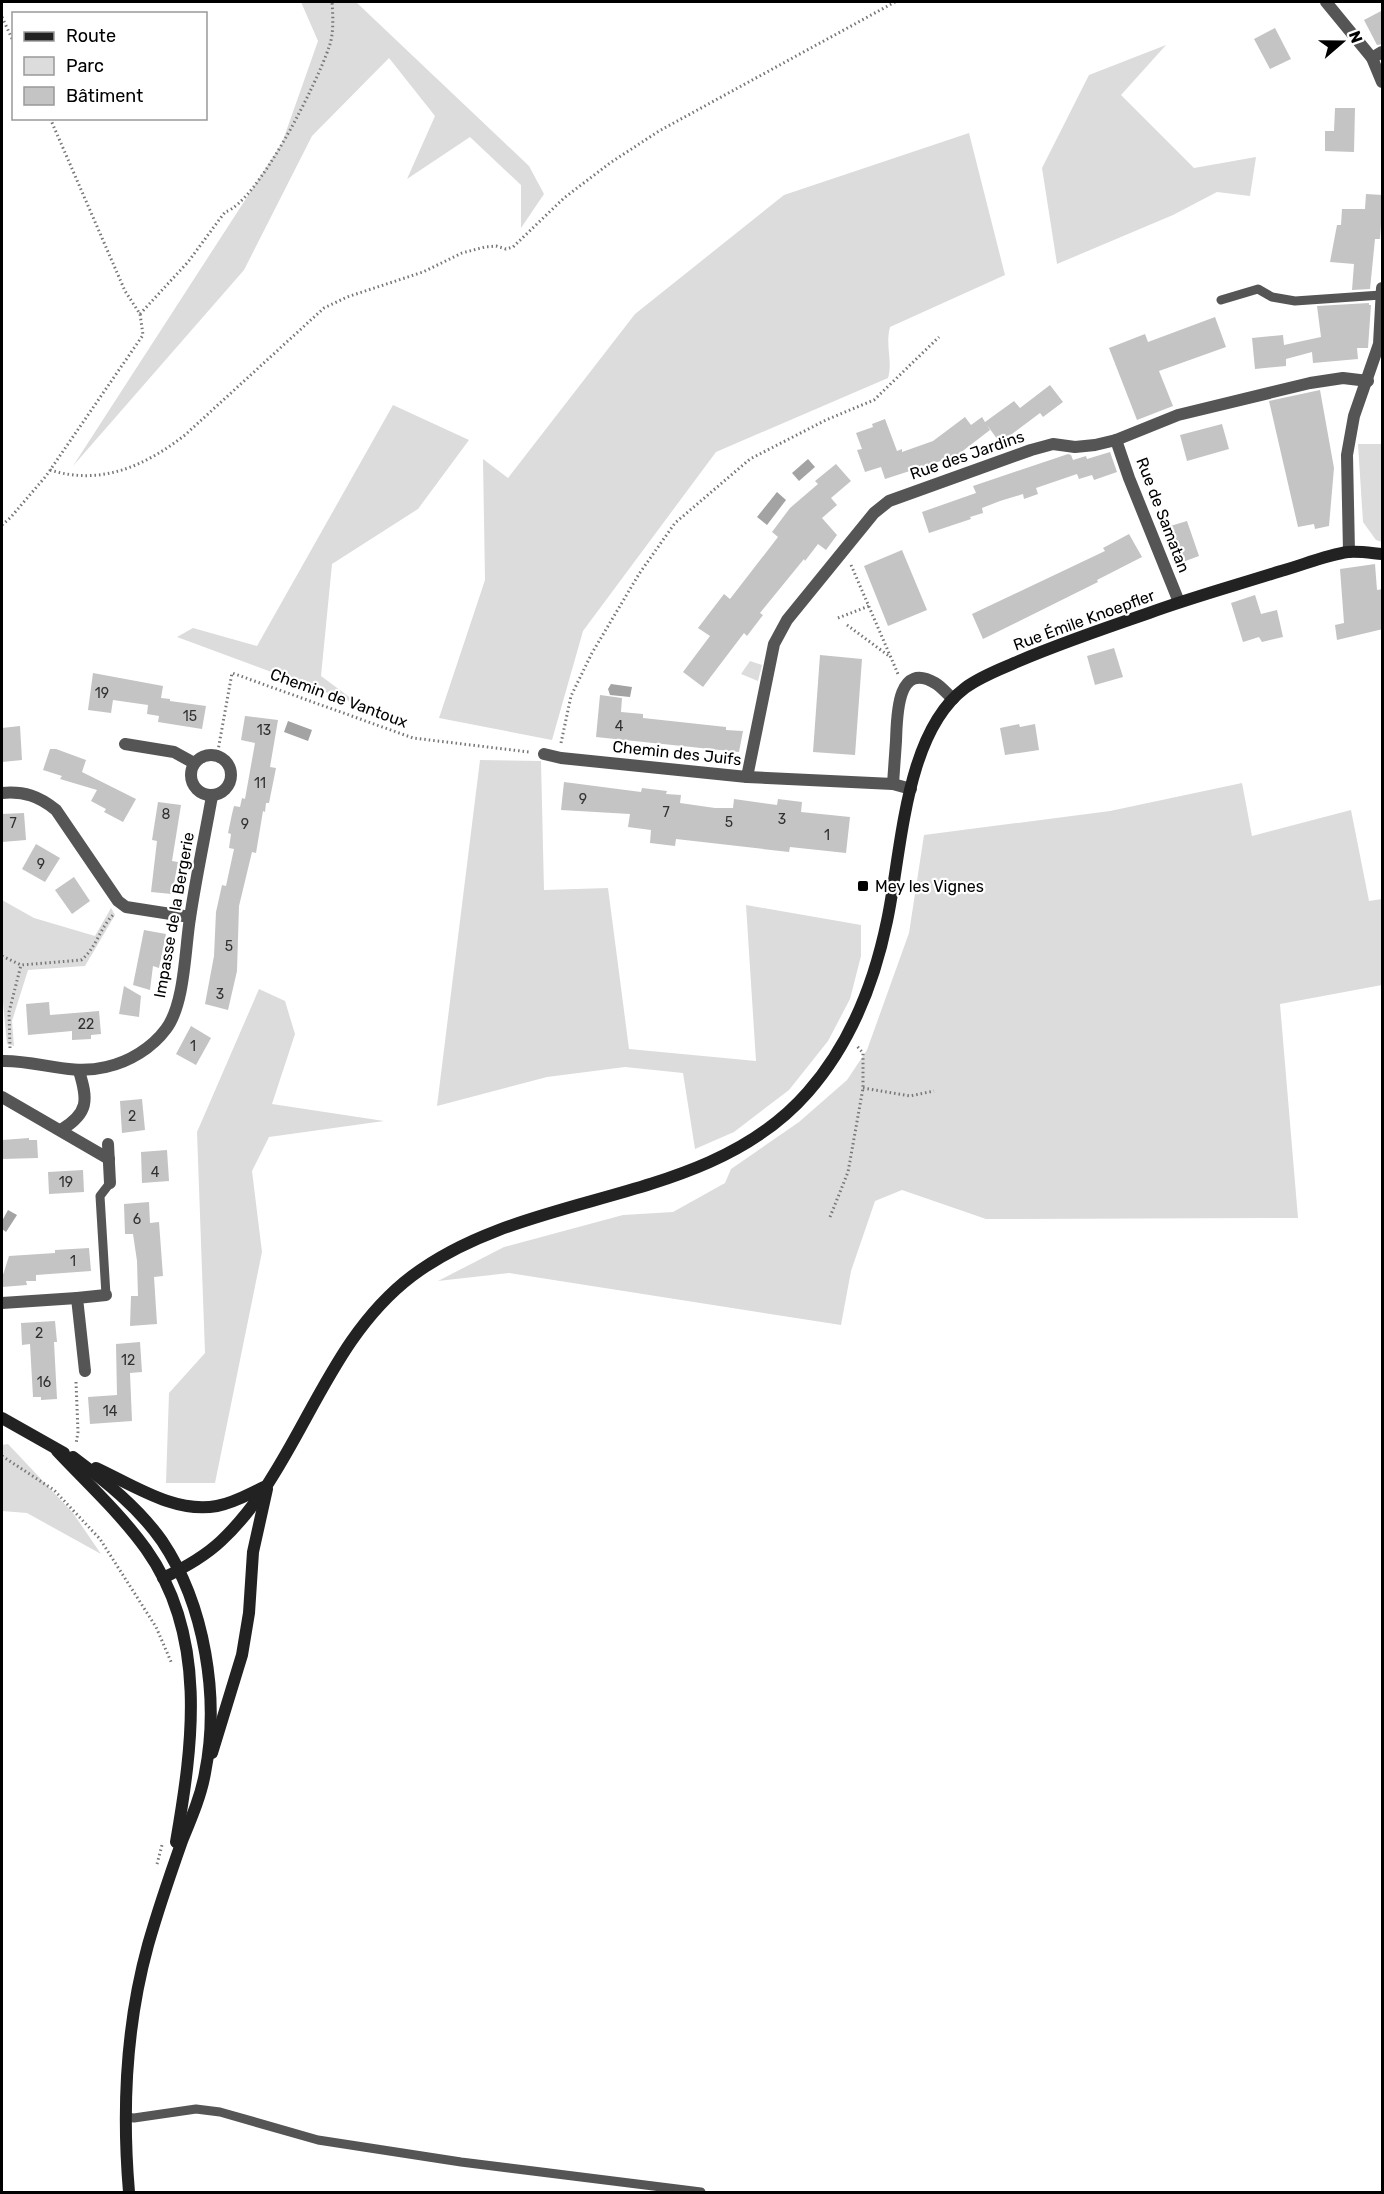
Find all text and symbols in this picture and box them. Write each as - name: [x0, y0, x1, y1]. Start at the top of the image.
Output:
- legend: [12, 12, 207, 120]
- north arrow: [1312, 12, 1372, 72]
- text: Route: [66, 25, 116, 47]
- text: N: [1345, 28, 1367, 46]
- text: Parc: [66, 55, 104, 77]
- text: Bâtiment: [66, 85, 143, 107]
- street label: Rue des Jardins: [907, 427, 1027, 483]
- street label: Rue de Samatan: [1132, 455, 1194, 575]
- street label: Rue Émile Knoepfler: [1011, 586, 1157, 654]
- street label: Chemin de Vantoux: [268, 664, 411, 732]
- house number: 19: [95, 685, 109, 702]
- house number: 15: [183, 708, 197, 725]
- house number: 4: [615, 718, 624, 735]
- house number: 13: [257, 722, 271, 739]
- street label: Chemin des Juifs: [612, 737, 742, 769]
- house number: 11: [254, 775, 266, 792]
- house number: 9: [579, 791, 587, 808]
- house number: 7: [662, 804, 670, 821]
- house number: 8: [162, 806, 171, 823]
- house number: 3: [778, 811, 786, 828]
- house number: 5: [725, 814, 733, 831]
- house number: 7: [9, 815, 17, 832]
- house number: 9: [241, 816, 249, 833]
- house number: 1: [824, 827, 830, 844]
- street label: Impasse de la Bergerie: [150, 830, 198, 999]
- house number: 9: [37, 856, 45, 873]
- place label: Mey les Vignes: [875, 877, 984, 896]
- marker: Mey les Vignes: [856, 879, 870, 893]
- house number: 5: [225, 938, 233, 955]
- house number: 3: [216, 986, 224, 1003]
- house number: 22: [78, 1016, 94, 1033]
- house number: 1: [190, 1038, 196, 1055]
- house number: 2: [128, 1108, 136, 1125]
- house number: 4: [151, 1164, 160, 1181]
- house number: 19: [59, 1174, 73, 1191]
- house number: 6: [133, 1211, 141, 1228]
- house number: 1: [70, 1253, 76, 1270]
- house number: 2: [35, 1325, 43, 1342]
- house number: 12: [121, 1352, 135, 1369]
- house number: 16: [37, 1374, 51, 1391]
- house number: 14: [103, 1403, 118, 1420]

